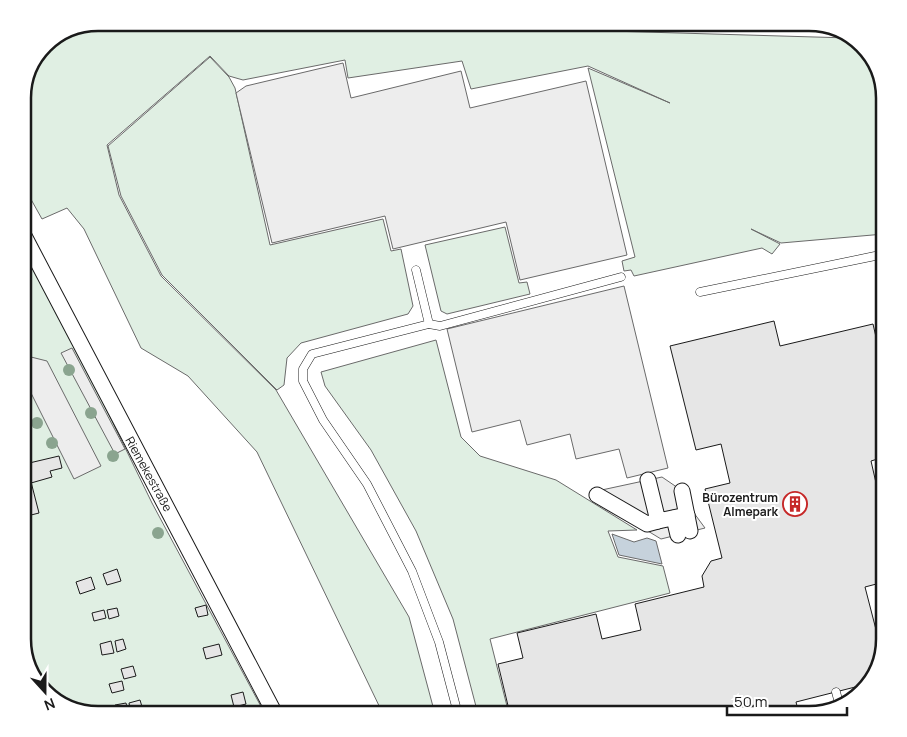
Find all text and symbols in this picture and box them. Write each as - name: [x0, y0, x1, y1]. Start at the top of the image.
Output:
- street label: Riemekestraße: [121, 433, 177, 515]
- place label: Bürozentrum Almepark: [702, 489, 779, 520]
- building icon: Bürozentrum Almepark: [782, 491, 808, 517]
- north arrow: [20, 667, 70, 717]
- scale bar: [727, 684, 847, 716]
- text: 50 m: [734, 691, 768, 712]
- text: N: [42, 694, 58, 715]

